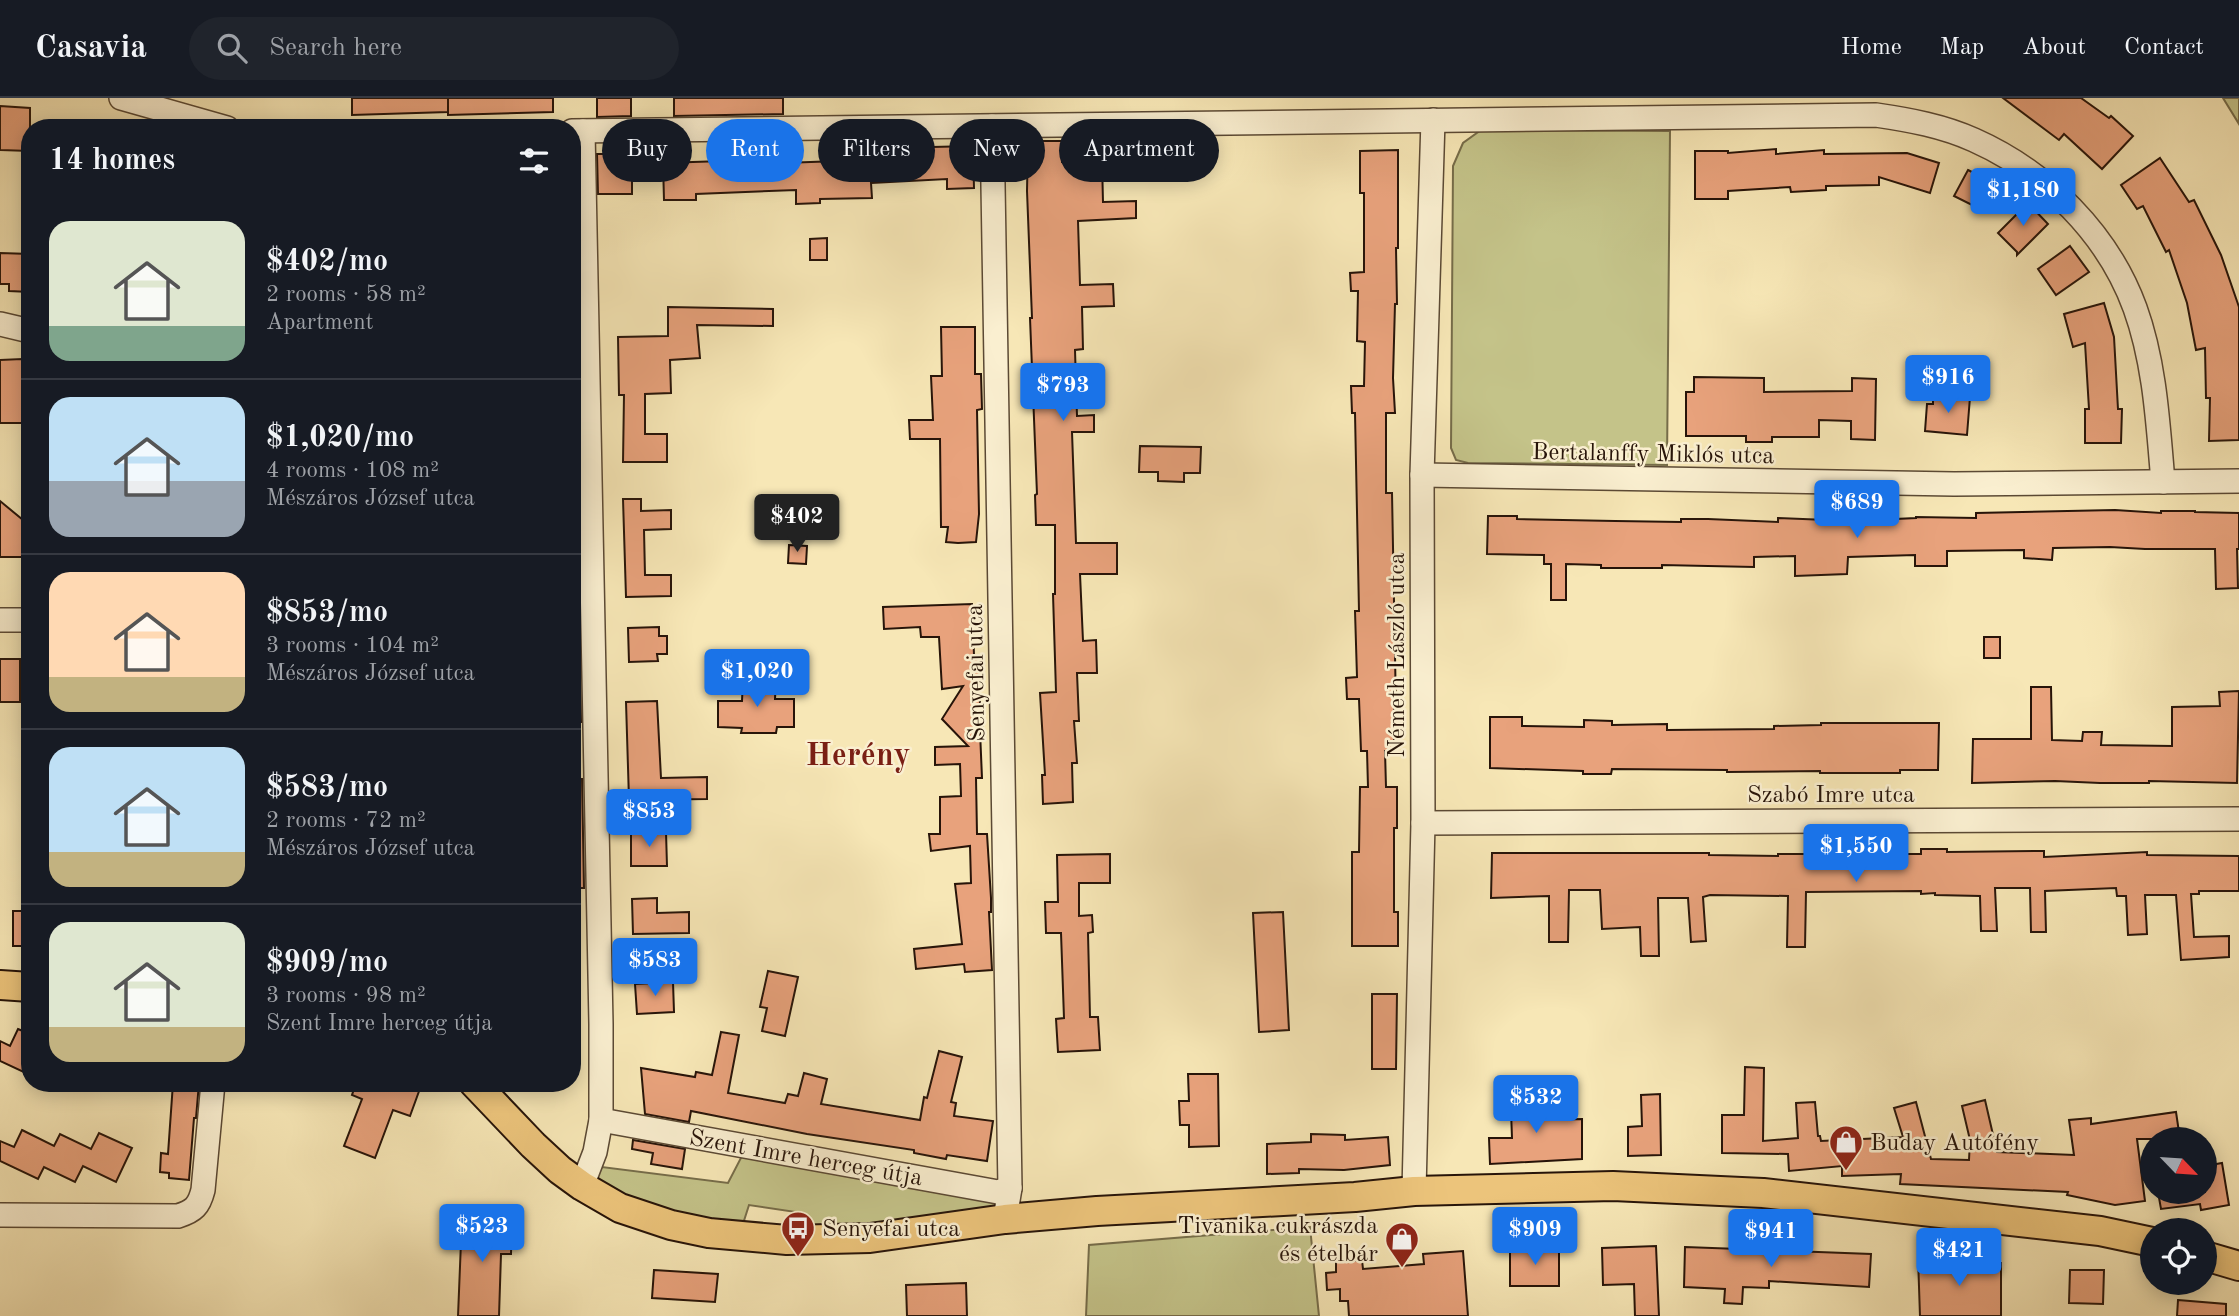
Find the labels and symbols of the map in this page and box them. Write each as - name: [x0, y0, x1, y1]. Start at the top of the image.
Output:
- pin: $1,180: [1966, 169, 2080, 228]
- pin: $916: [1907, 356, 1989, 415]
- pin: $793: [1022, 364, 1104, 423]
- street label: Bertalanffy Miklós utca: [1532, 441, 1774, 469]
- pin: $689: [1816, 480, 1898, 540]
- pin: $402: [756, 494, 838, 554]
- street label: Németh László utca: [1386, 552, 1410, 758]
- street label: Senyefai utca: [964, 604, 990, 742]
- pin: $1,020: [700, 650, 814, 709]
- district label: Herény: [805, 741, 911, 773]
- street label: Szabó Imre utca: [1747, 784, 1915, 808]
- pin: $853: [608, 790, 690, 849]
- pin: $1,550: [1799, 824, 1913, 884]
- pin: $583: [614, 939, 696, 998]
- pin: $532: [1495, 1076, 1577, 1135]
- shop icon: Buday Autófény: [1827, 1123, 1865, 1172]
- street label: Szent Imre herceg útja: [687, 1127, 924, 1191]
- north arrow: [2140, 1127, 2217, 1204]
- place label: Buday Autófény: [1870, 1132, 2039, 1156]
- pin: $523: [441, 1204, 523, 1264]
- pin: $909: [1494, 1208, 1576, 1267]
- bus stop icon: Senyefai utca: [779, 1209, 817, 1258]
- pin: $941: [1730, 1210, 1812, 1269]
- place label: Tivanika cukrászda és ételbár: [1177, 1215, 1378, 1267]
- place label: Senyefai utca: [822, 1218, 960, 1242]
- shop icon: Tivanika cukrászda és ételbár: [1383, 1220, 1421, 1269]
- pin: $421: [1918, 1228, 2000, 1288]

